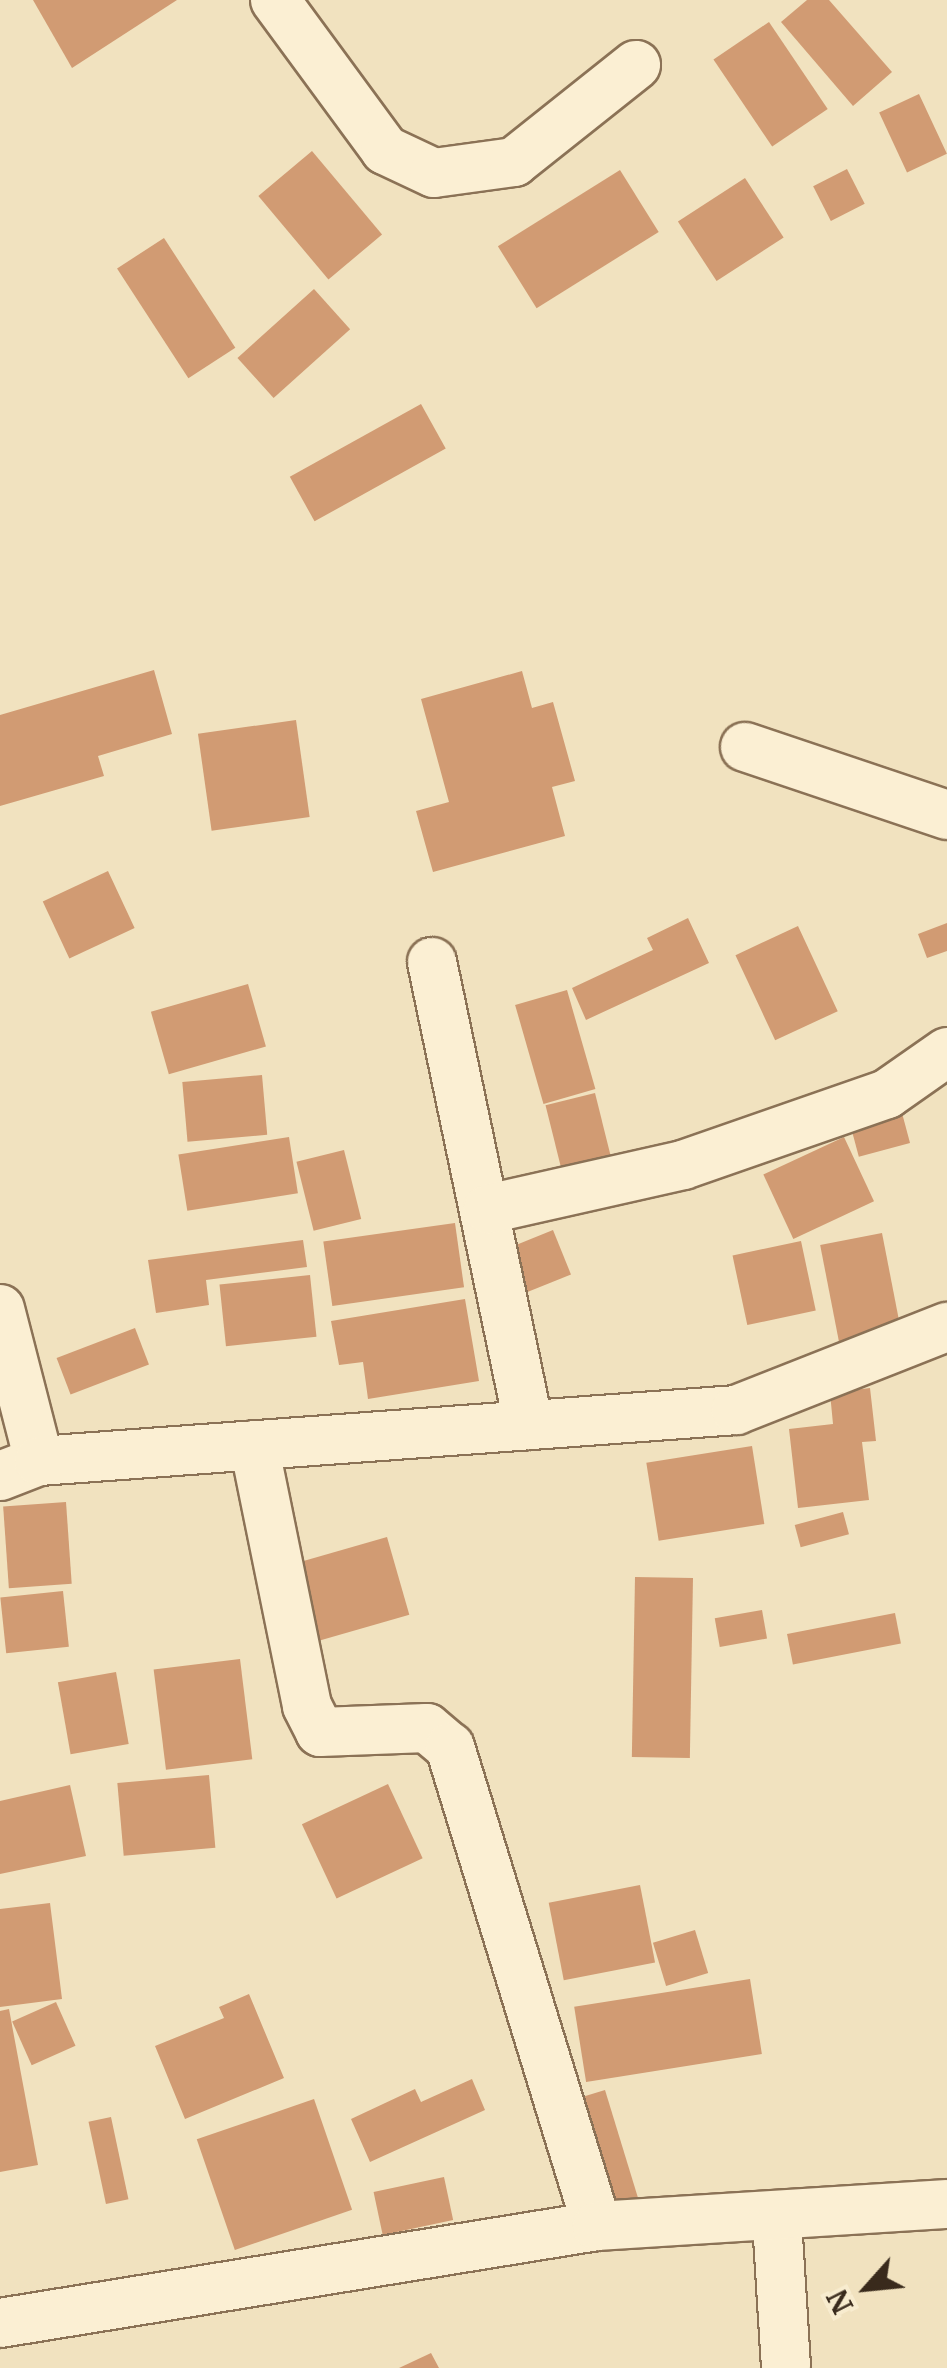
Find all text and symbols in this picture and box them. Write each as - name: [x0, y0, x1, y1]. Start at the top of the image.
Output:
- north arrow: [817, 2238, 917, 2338]
- text: N: [819, 2284, 861, 2320]

